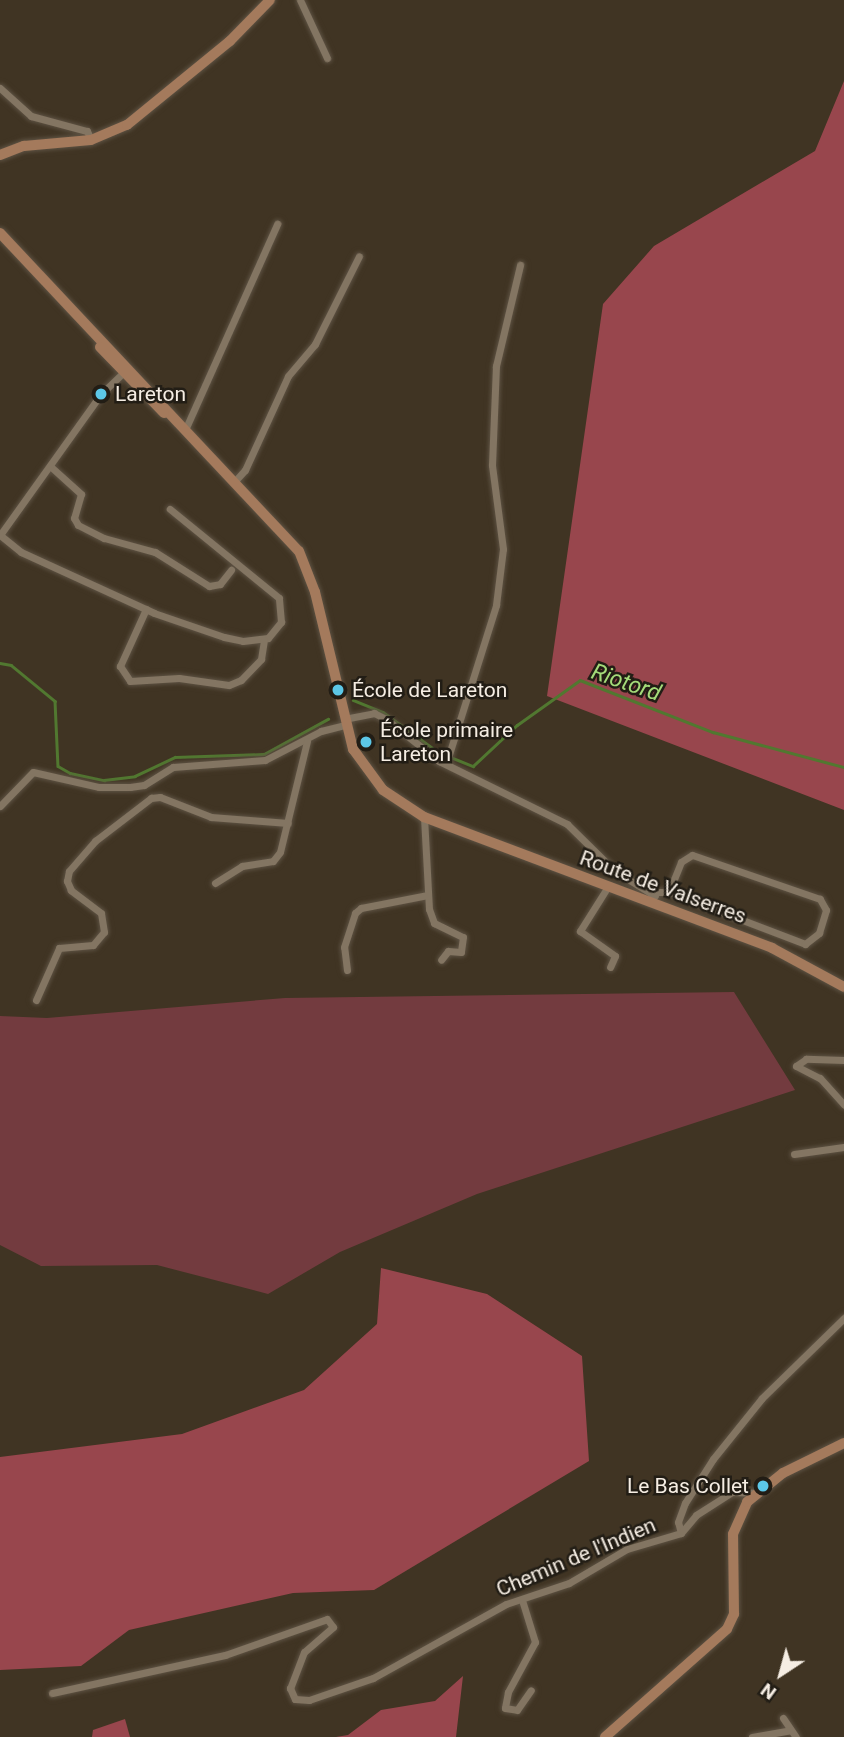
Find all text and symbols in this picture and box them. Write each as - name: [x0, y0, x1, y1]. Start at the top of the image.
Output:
- place label: Lareton: [115, 381, 186, 407]
- marker: Lareton: [93, 386, 109, 402]
- water label: Riotord: [588, 658, 664, 708]
- place label: École de Lareton: [352, 677, 507, 703]
- marker: École de Lareton: [330, 682, 346, 698]
- place label: École primaire Lareton: [380, 717, 513, 767]
- marker: École primaire Lareton: [358, 734, 374, 750]
- street label: Route de Valserres: [576, 845, 750, 929]
- place label: Le Bas Collet: [627, 1473, 749, 1499]
- marker: Le Bas Collet: [755, 1478, 771, 1494]
- street label: Chemin de l'Indien: [493, 1512, 659, 1602]
- north arrow: [746, 1639, 816, 1709]
- text: N: [756, 1678, 781, 1705]

